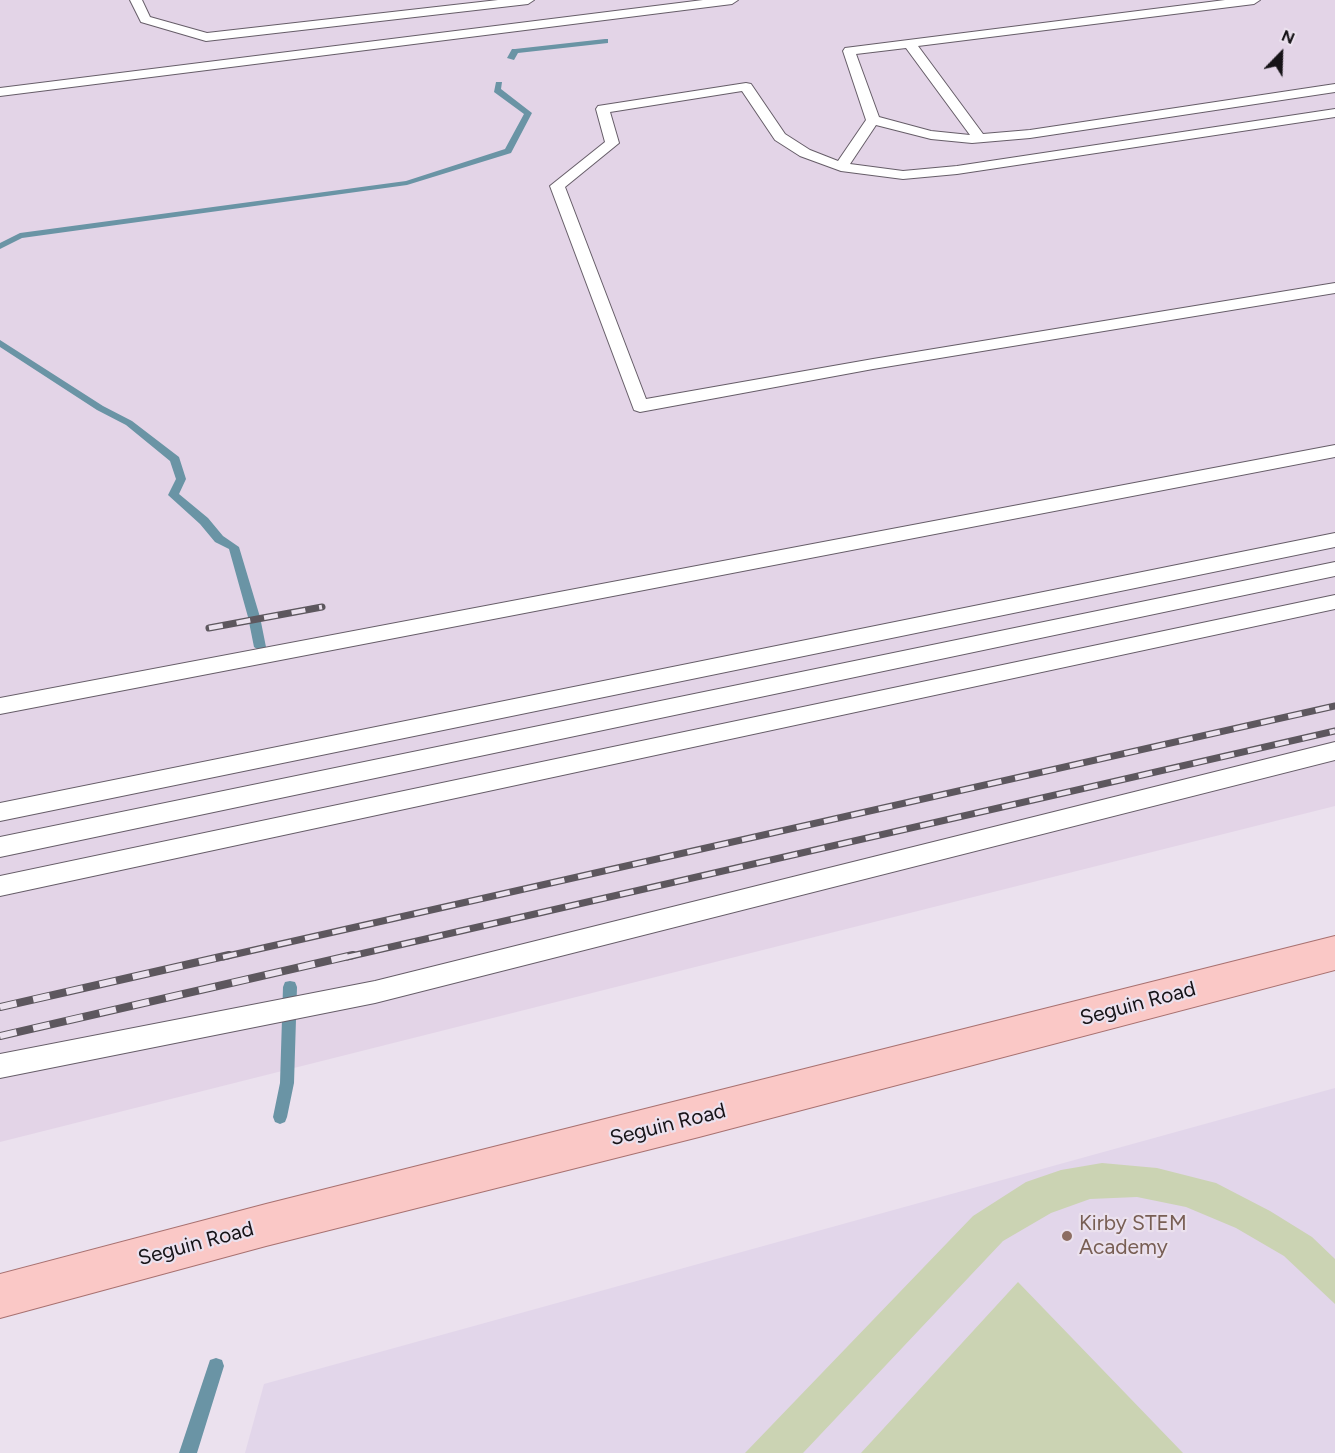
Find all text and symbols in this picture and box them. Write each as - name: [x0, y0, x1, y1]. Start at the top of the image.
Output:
- north arrow: [1251, 24, 1311, 84]
- text: N: [1279, 26, 1298, 48]
- street label: Seguin Road: [1077, 976, 1199, 1032]
- street label: Seguin Road: [607, 1098, 729, 1152]
- place label: Kirby STEM Academy: [1079, 1211, 1187, 1261]
- street label: Seguin Road: [135, 1216, 257, 1272]
- marker: Kirby STEM Academy: [1060, 1229, 1074, 1243]

